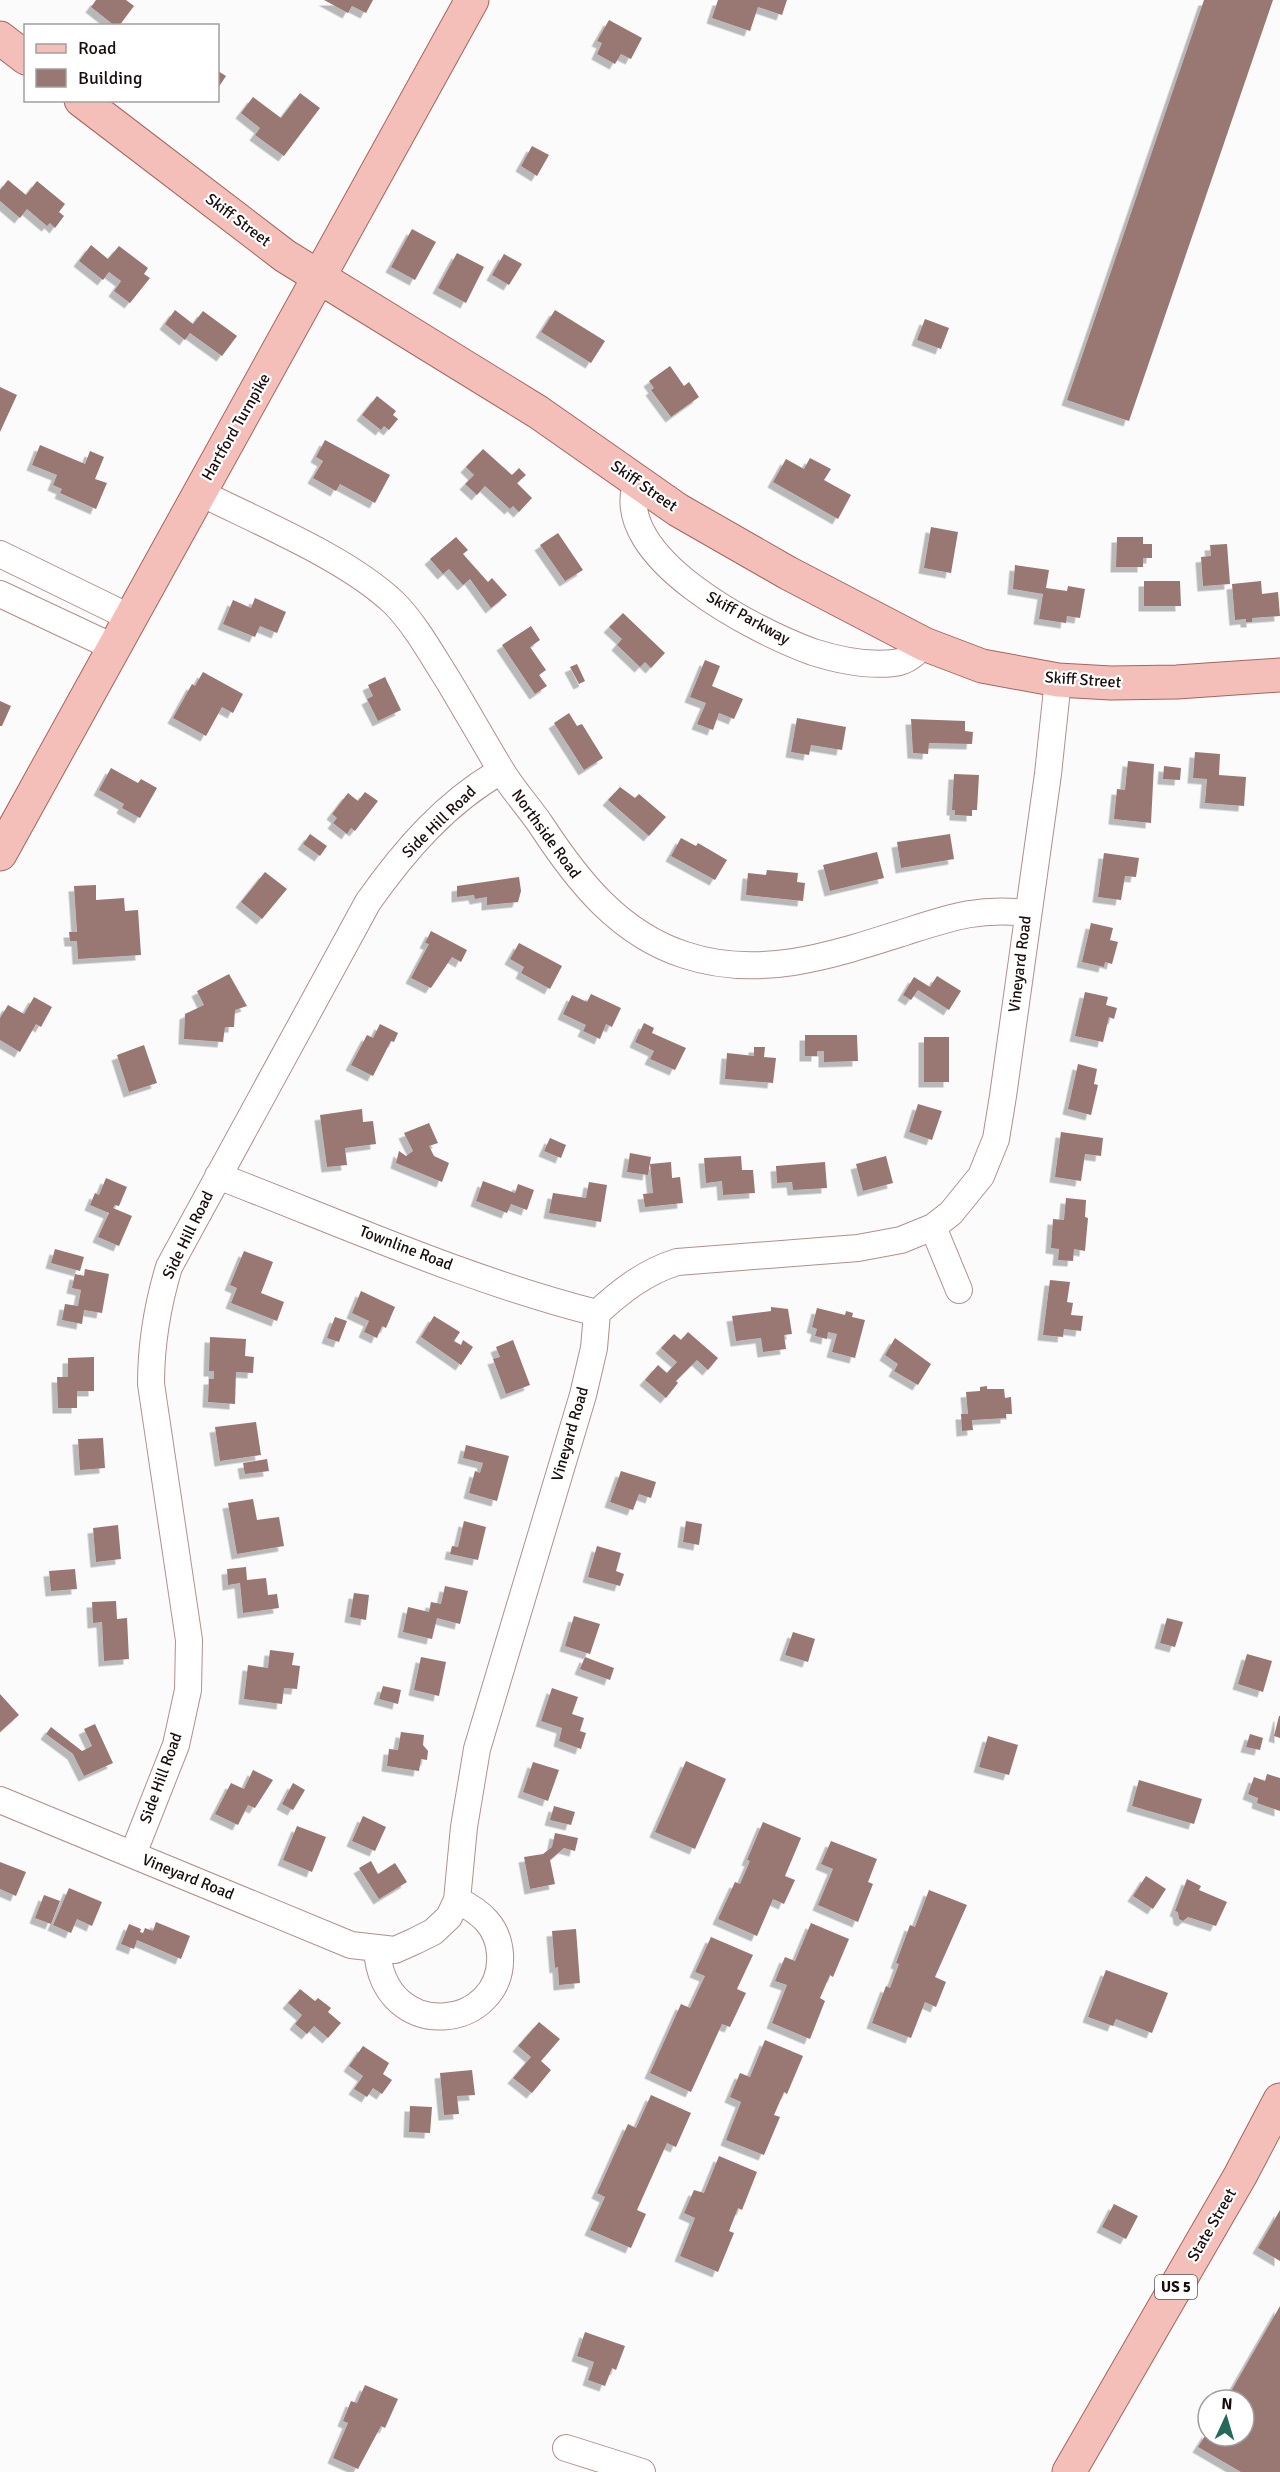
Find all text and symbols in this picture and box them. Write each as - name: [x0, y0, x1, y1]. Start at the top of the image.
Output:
- legend: [24, 24, 219, 102]
- text: Road: [78, 37, 117, 59]
- text: Building: [78, 67, 142, 89]
- street label: Skiff Street: [201, 189, 275, 251]
- street label: Hartford Turnpike: [197, 370, 275, 484]
- street label: Skiff Street: [607, 456, 681, 516]
- street label: Skiff Parkway: [703, 587, 794, 649]
- street label: Skiff Street: [1044, 667, 1122, 693]
- street label: Side Hill Road: [398, 782, 480, 862]
- street label: Northside Road: [507, 786, 585, 882]
- street label: Vineyard Road: [1004, 914, 1036, 1014]
- street label: Side Hill Road: [158, 1188, 218, 1282]
- street label: Townline Road: [356, 1221, 456, 1275]
- street label: Vineyard Road: [547, 1384, 593, 1484]
- street label: Side Hill Road: [135, 1730, 187, 1826]
- street label: Vineyard Road: [139, 1849, 237, 1905]
- street label: State Street: [1183, 2185, 1241, 2265]
- road number: US 5: [1155, 2275, 1197, 2299]
- north arrow: [1196, 2388, 1256, 2448]
- text: N: [1221, 2394, 1233, 2414]

